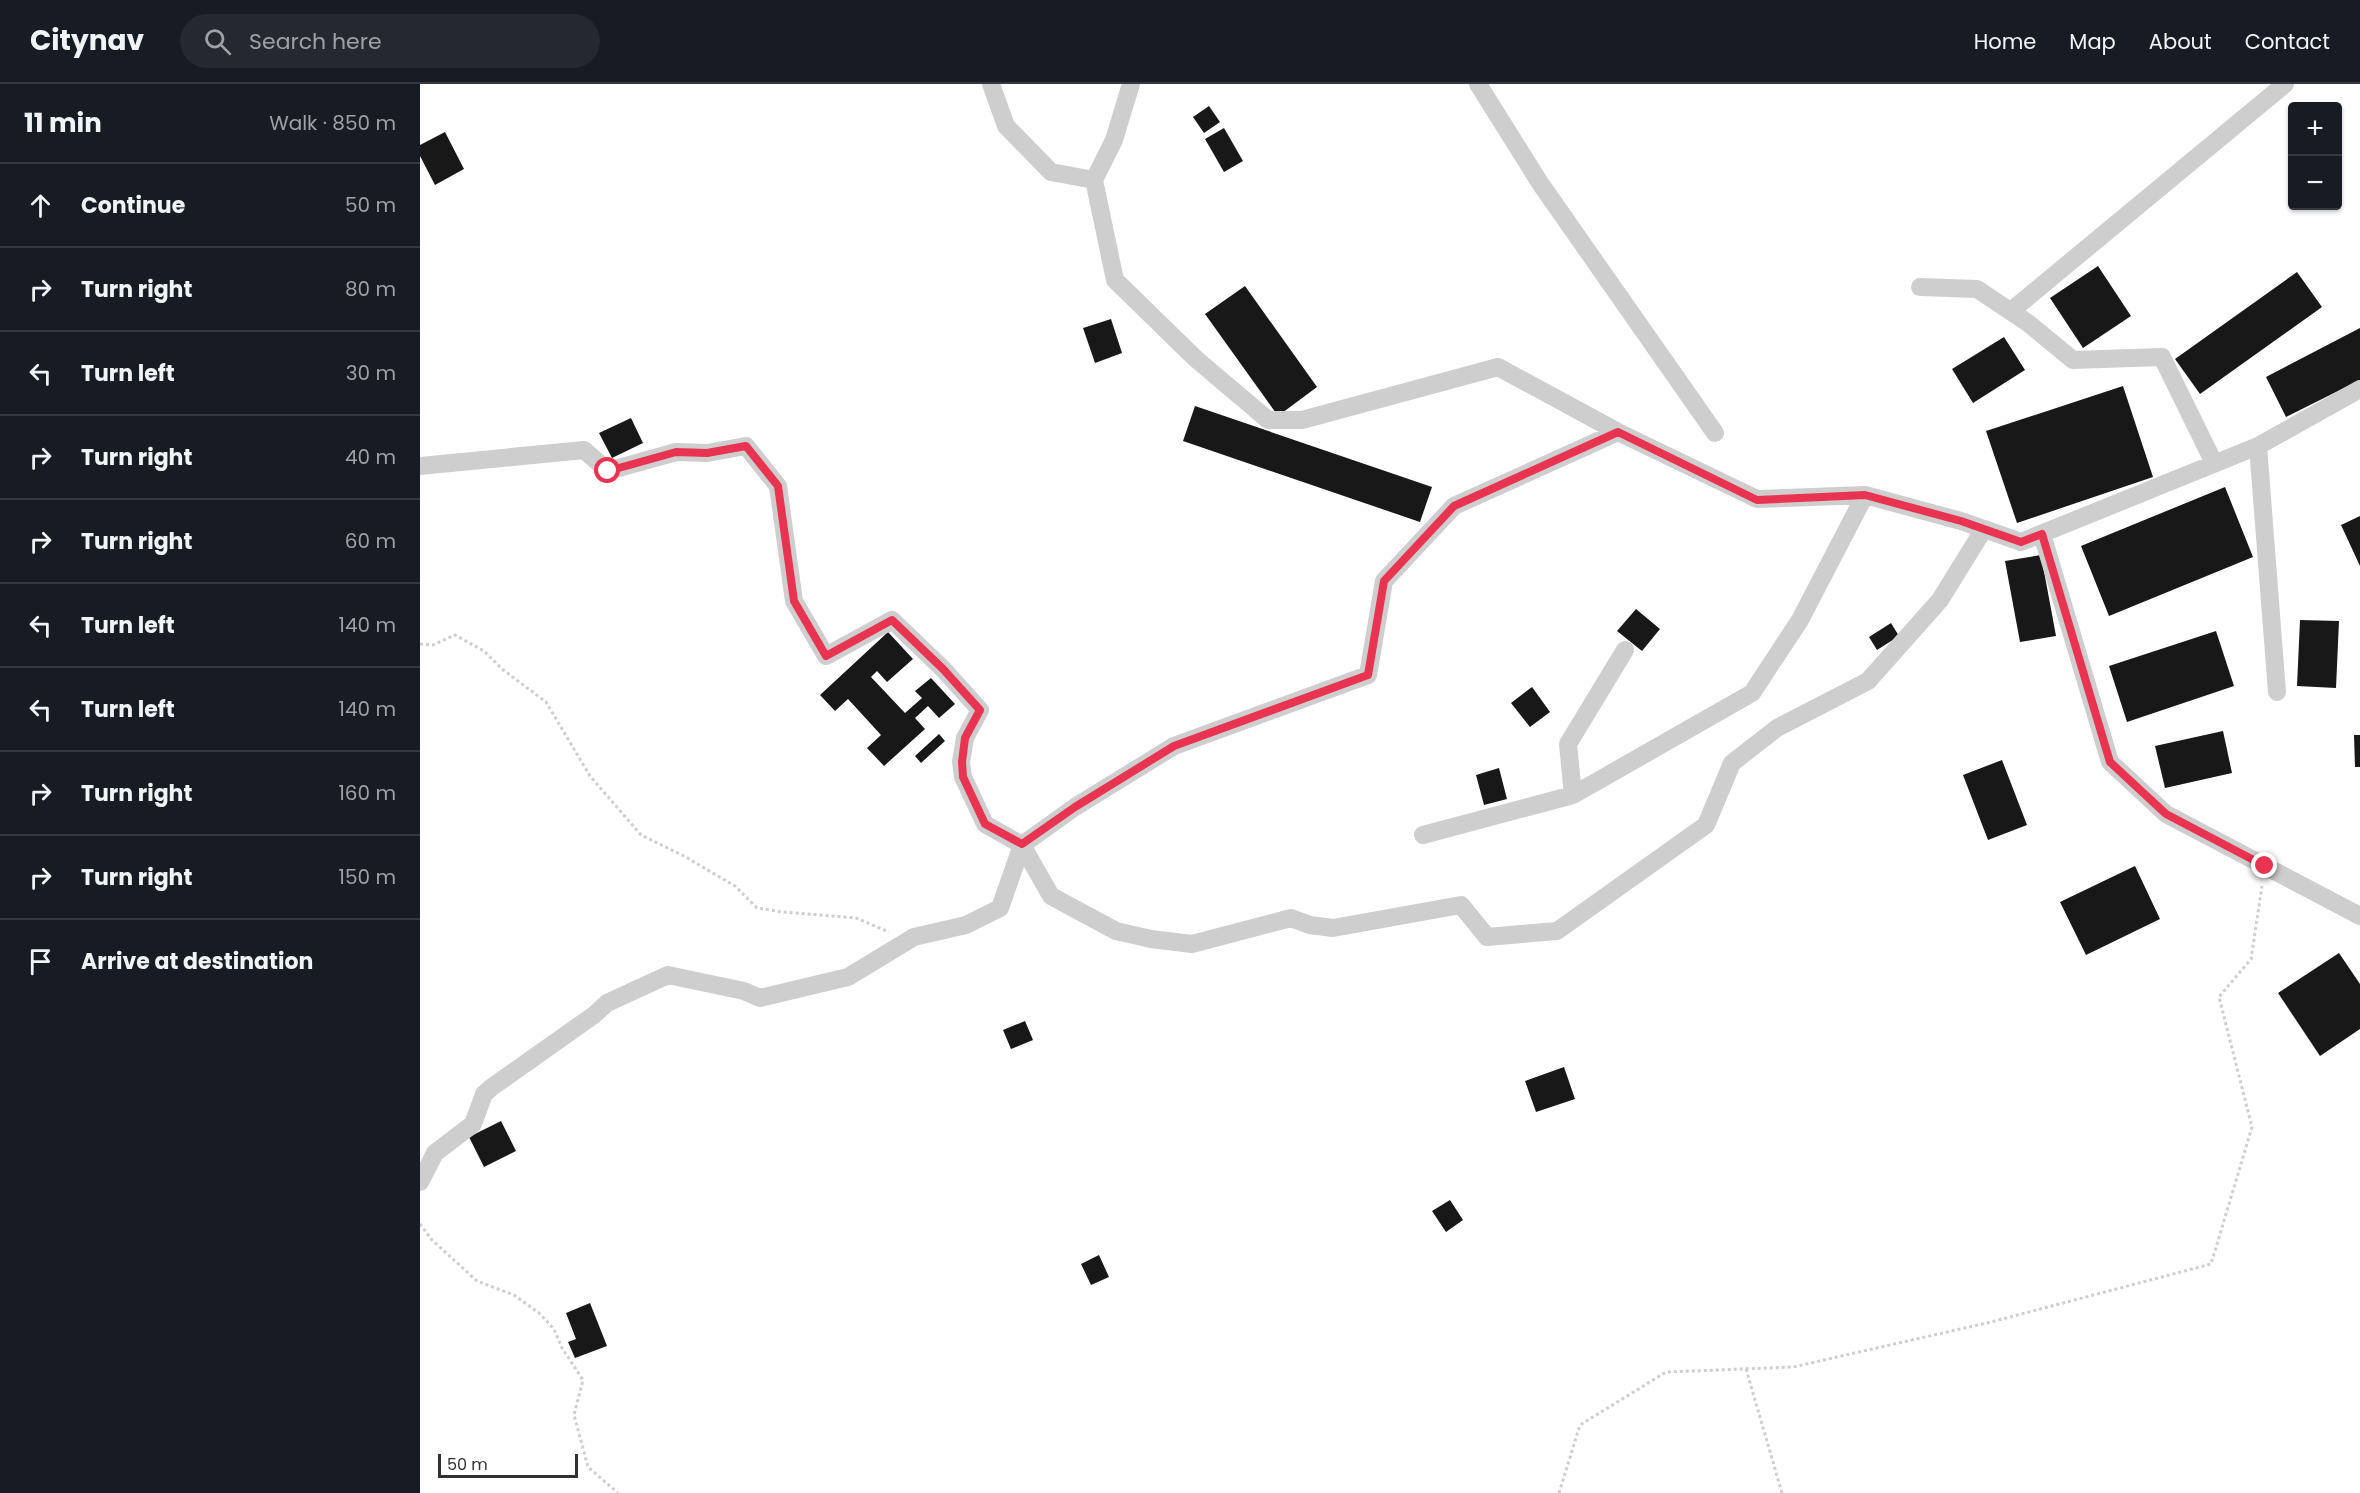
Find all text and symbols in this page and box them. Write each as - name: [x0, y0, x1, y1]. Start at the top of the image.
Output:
- search box: [180, 14, 600, 68]
- text: Citynav: [30, 21, 144, 60]
- icon: search: [201, 25, 234, 58]
- text: Search here: [249, 26, 382, 57]
- text: Home: [1974, 27, 2036, 56]
- text: Map: [2069, 27, 2116, 56]
- text: About: [2149, 27, 2212, 56]
- text: Contact: [2245, 27, 2330, 56]
- map controls: [2288, 102, 2342, 210]
- button: +: [2288, 102, 2342, 156]
- text: 11 min: [24, 105, 102, 141]
- text: Walk · 850 m: [269, 109, 396, 137]
- button: −: [2288, 156, 2342, 210]
- icon: ahead: [24, 189, 57, 222]
- text: Continue: [81, 190, 185, 221]
- text: 50 m: [345, 191, 396, 219]
- icon: right: [24, 273, 57, 306]
- text: Turn right: [81, 274, 192, 305]
- text: 80 m: [345, 275, 396, 303]
- icon: left: [24, 357, 57, 390]
- text: Turn left: [81, 358, 175, 389]
- text: 30 m: [346, 359, 396, 387]
- icon: right: [24, 441, 57, 474]
- text: Turn right: [81, 442, 192, 473]
- text: 40 m: [345, 443, 396, 471]
- route start: [594, 457, 620, 483]
- icon: right: [24, 525, 57, 558]
- text: Turn right: [81, 526, 192, 557]
- text: 60 m: [345, 527, 396, 555]
- icon: left: [24, 609, 57, 642]
- text: Turn left: [81, 610, 175, 641]
- text: 140 m: [339, 611, 396, 639]
- icon: left: [24, 693, 57, 726]
- text: Turn left: [81, 694, 175, 725]
- text: 140 m: [339, 695, 396, 723]
- icon: right: [24, 777, 57, 810]
- text: Turn right: [81, 778, 192, 809]
- text: 160 m: [338, 779, 396, 807]
- route end: [2251, 852, 2277, 878]
- icon: right: [24, 861, 57, 894]
- text: Turn right: [81, 862, 192, 893]
- text: 150 m: [339, 863, 396, 891]
- icon: arrive: [24, 945, 57, 978]
- text: Arrive at destination: [81, 946, 313, 977]
- scale bar: [438, 1451, 578, 1478]
- text: 50 m: [447, 1453, 488, 1476]

